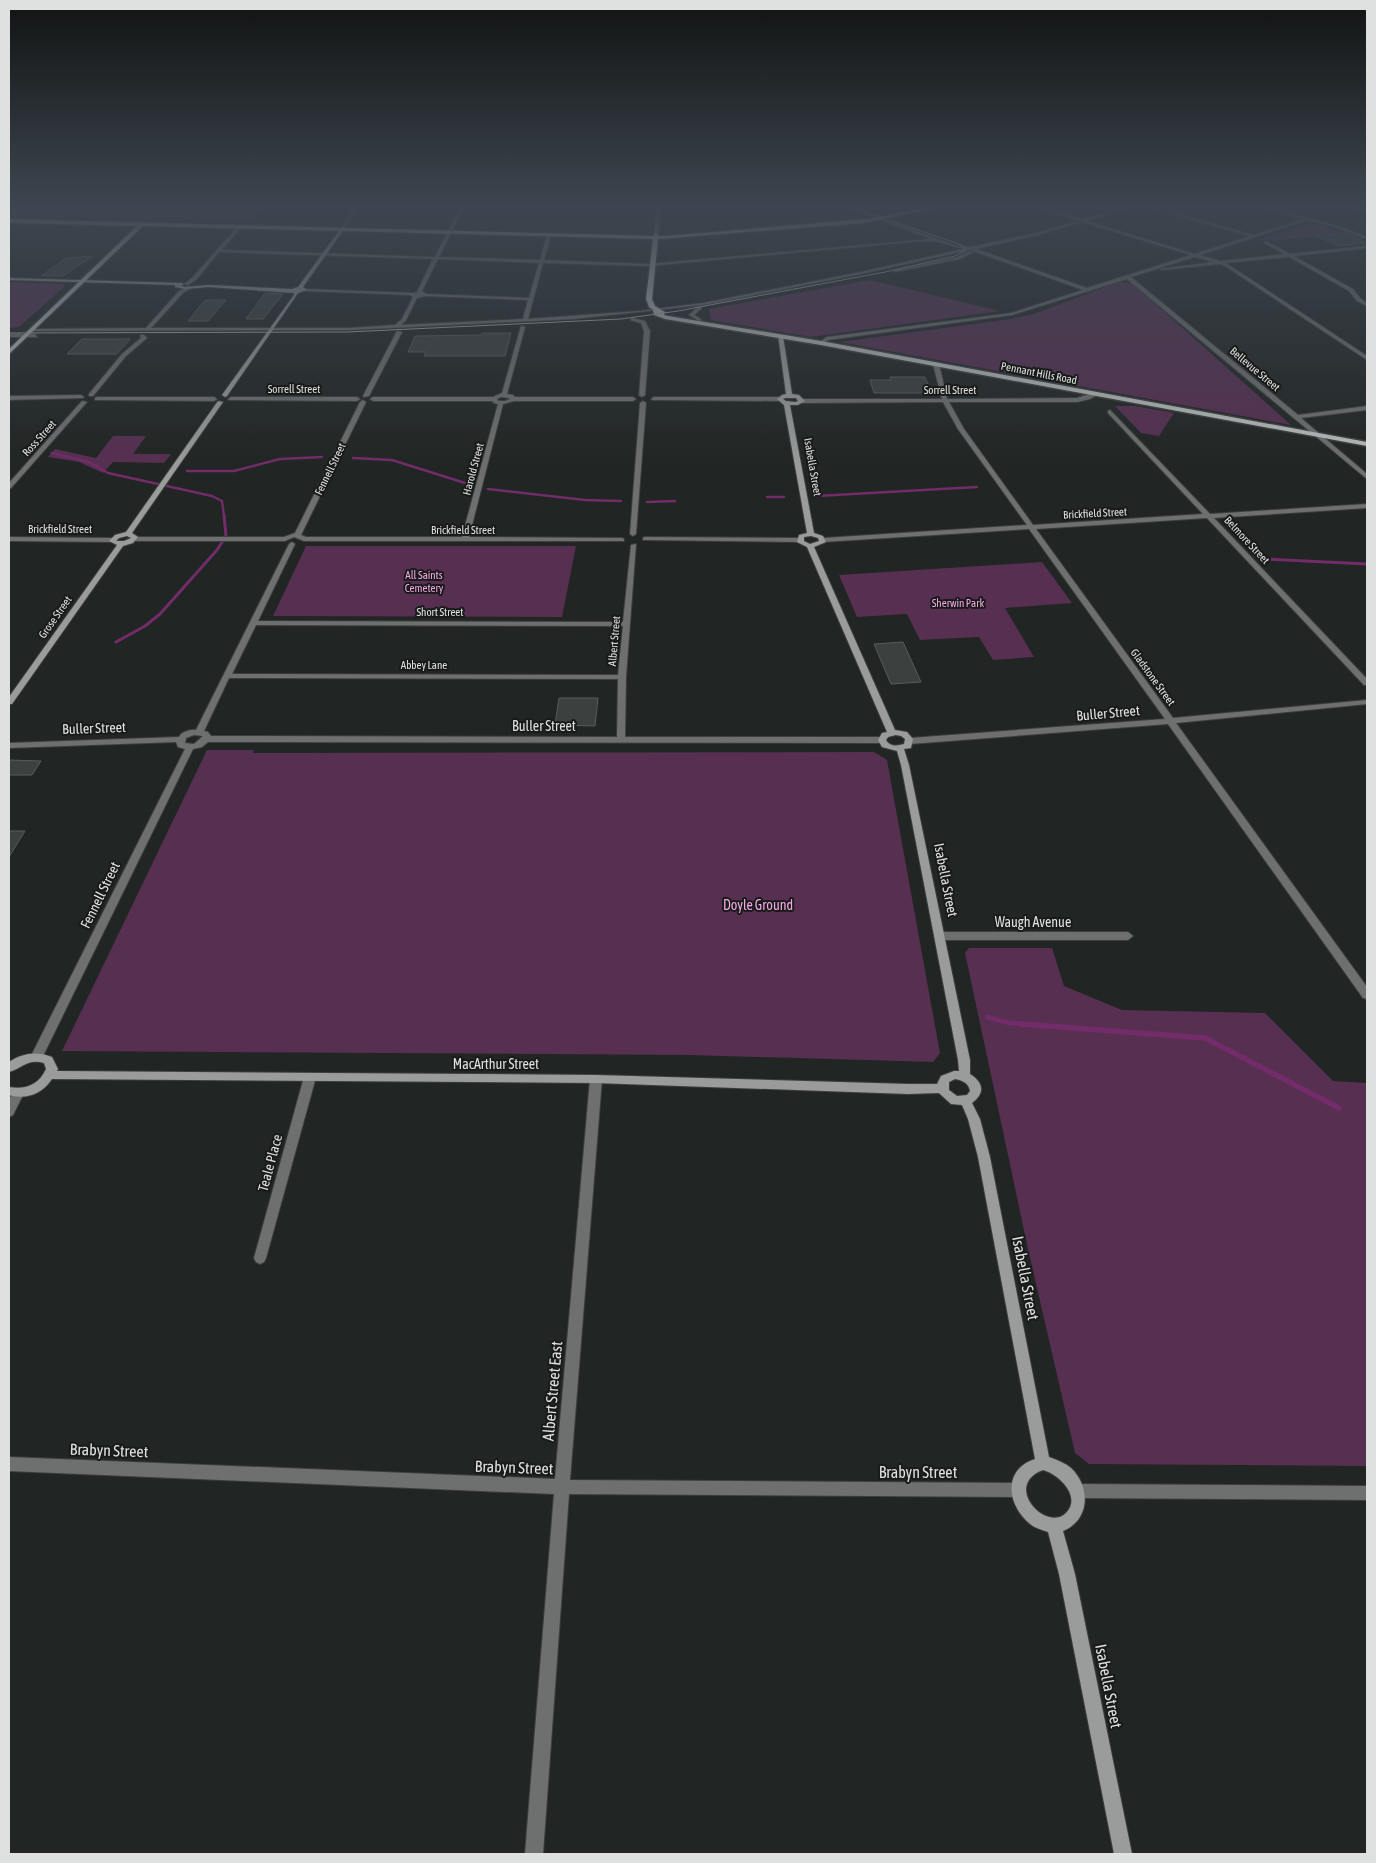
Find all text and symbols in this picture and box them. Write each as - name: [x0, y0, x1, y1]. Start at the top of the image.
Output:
- street label: Bellevue Street: [1228, 345, 1282, 393]
- street label: Pennant Hills Road: [1000, 360, 1078, 386]
- street label: Sorrell Street: [268, 383, 320, 395]
- street label: Sorrell Street: [924, 384, 976, 396]
- street label: Ross Street: [20, 418, 58, 458]
- street label: Isabella Street: [802, 437, 824, 497]
- street label: Fennell Street: [312, 441, 348, 497]
- street label: Harold Street: [460, 442, 486, 496]
- street label: Brickfield Street: [1063, 505, 1127, 521]
- street label: Belmore Street: [1222, 514, 1272, 566]
- street label: Brickfield Street: [28, 523, 92, 535]
- street label: Brickfield Street: [431, 524, 495, 536]
- park label: All Saints Cemetery: [405, 569, 444, 594]
- street label: Grose Street: [36, 594, 74, 640]
- park label: Sherwin Park: [932, 597, 984, 609]
- street label: Short Street: [416, 606, 464, 618]
- street label: Albert Street: [606, 615, 622, 667]
- street label: Gladstone Street: [1128, 646, 1178, 708]
- street label: Abbey Lane: [401, 659, 447, 671]
- street label: Buller Street: [1076, 702, 1140, 724]
- street label: Buller Street: [512, 718, 576, 734]
- street label: Buller Street: [62, 719, 126, 737]
- street label: Isabella Street: [931, 842, 961, 918]
- street label: Fennell Street: [77, 859, 123, 931]
- park label: Doyle Ground: [723, 897, 793, 913]
- street label: Waugh Avenue: [995, 914, 1071, 930]
- street label: MacArthur Street: [453, 1056, 539, 1072]
- street label: Teale Place: [255, 1133, 285, 1193]
- street label: Isabella Street: [1009, 1234, 1043, 1322]
- street label: Albert Street East: [539, 1340, 565, 1442]
- street label: Brabyn Street: [69, 1440, 149, 1461]
- street label: Brabyn Street: [474, 1457, 554, 1478]
- street label: Brabyn Street: [879, 1463, 958, 1482]
- street label: Isabella Street: [1092, 1642, 1126, 1730]

